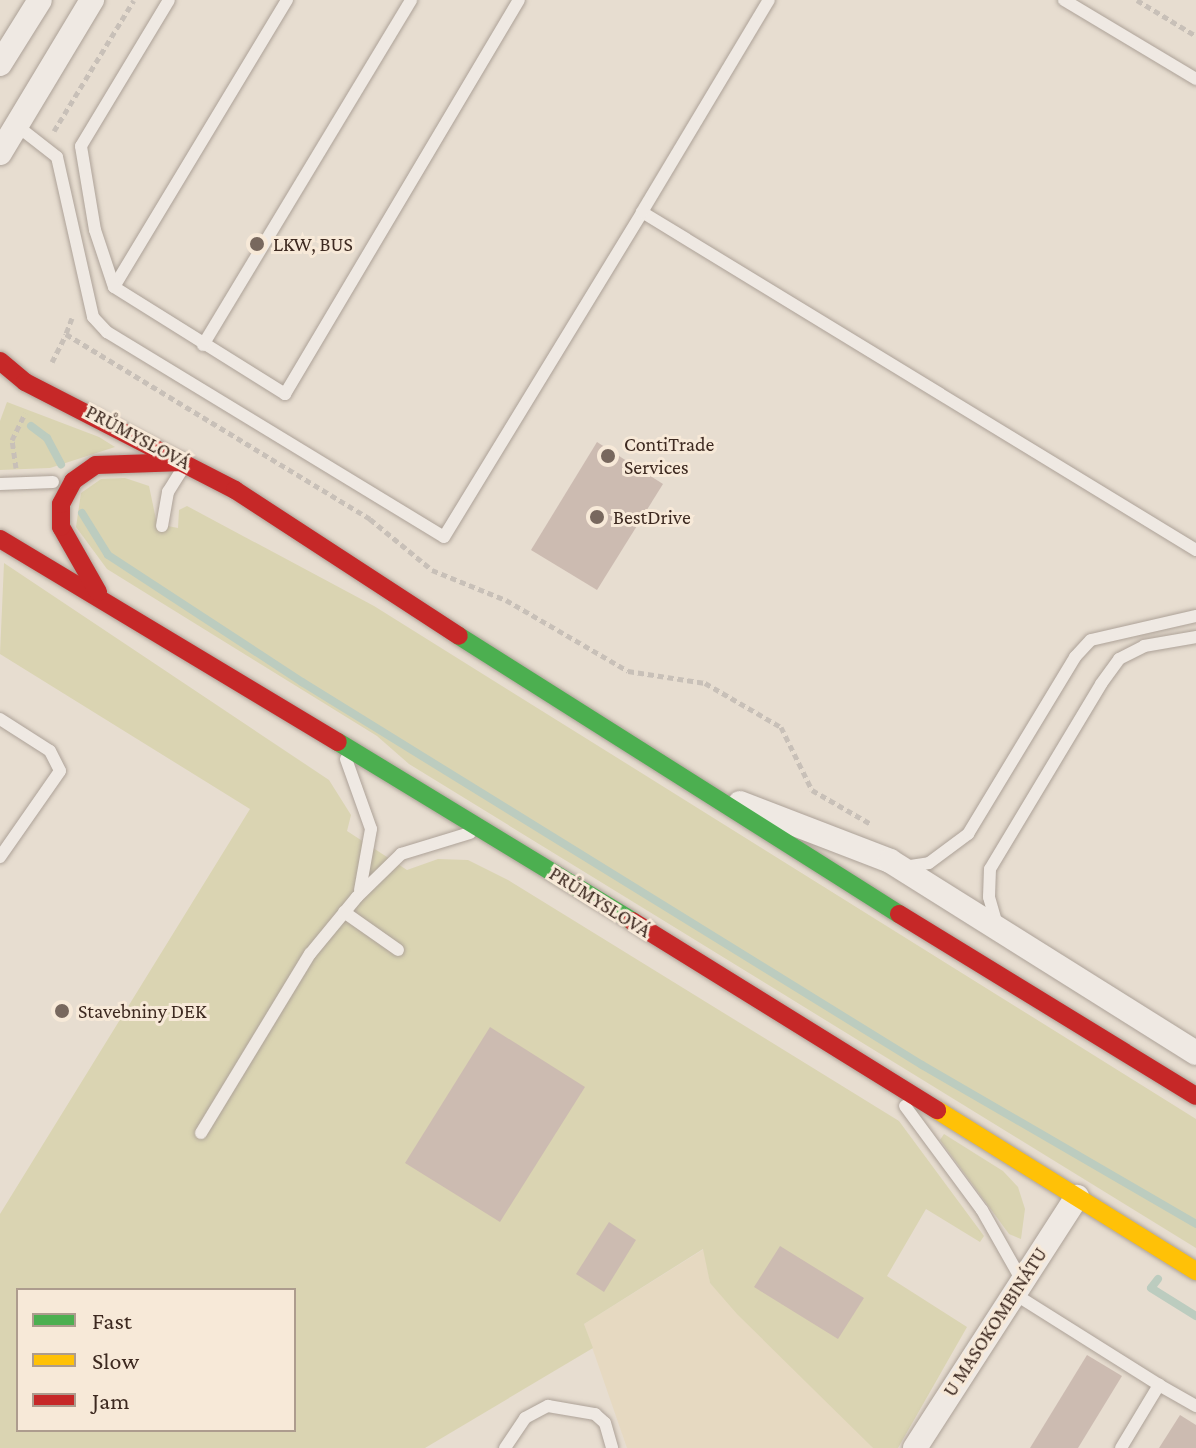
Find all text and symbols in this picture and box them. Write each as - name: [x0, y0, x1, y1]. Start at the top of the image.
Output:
- place label: LKW, BUS: [273, 232, 353, 256]
- marker: LKW, BUS: [248, 235, 266, 253]
- street label: PRŮMYSLOVÁ: [82, 399, 194, 475]
- place label: ContiTrade Services: [624, 432, 714, 479]
- marker: ContiTrade Services: [599, 447, 617, 465]
- place label: BestDrive: [613, 505, 691, 529]
- marker: BestDrive: [588, 508, 606, 526]
- street label: PRŮMYSLOVÁ: [545, 861, 655, 943]
- place label: Stavebniny DEK: [78, 999, 206, 1023]
- marker: Stavebniny DEK: [53, 1002, 71, 1020]
- street label: U MASOKOMBINÁTU: [938, 1243, 1052, 1401]
- legend: [16, 1288, 296, 1432]
- text: Fast: [92, 1307, 132, 1334]
- text: Slow: [92, 1347, 139, 1374]
- text: Jam: [92, 1387, 130, 1414]

